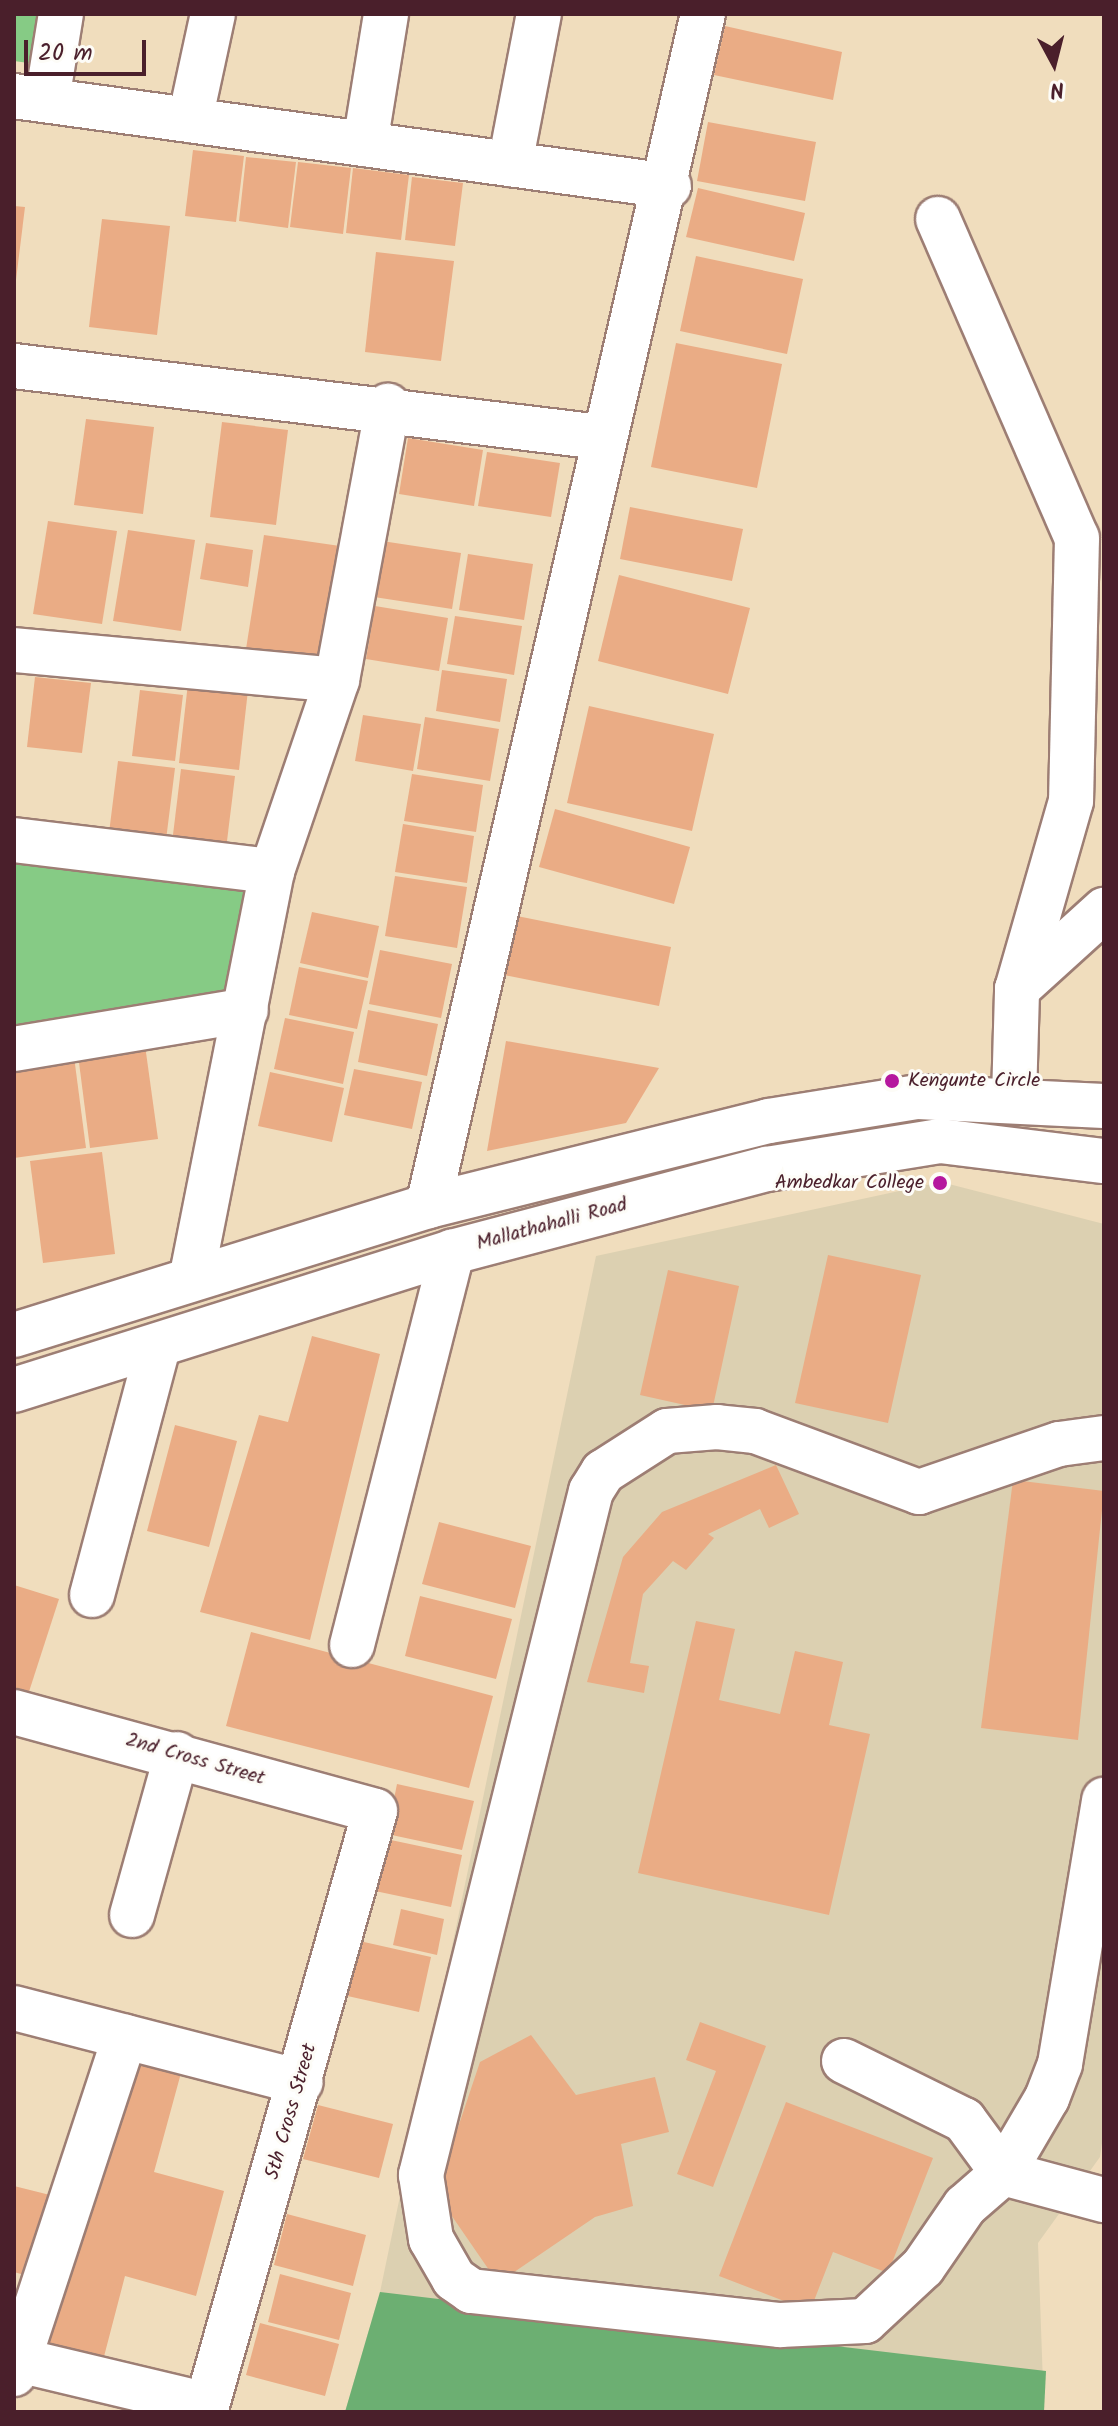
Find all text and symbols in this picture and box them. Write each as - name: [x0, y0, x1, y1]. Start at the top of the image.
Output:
- scale bar: [28, 24, 150, 74]
- north arrow: [1014, 24, 1094, 104]
- text: 20 m: [38, 34, 93, 73]
- text: N: [1048, 70, 1066, 107]
- place label: Kengunte Circle: [908, 1069, 1040, 1093]
- marker: Kengunte Circle: [883, 1072, 901, 1090]
- place label: Ambedkar College: [775, 1171, 924, 1195]
- marker: Ambedkar College: [931, 1174, 949, 1192]
- street label: Mallathahalli Road: [474, 1193, 630, 1257]
- street label: 2nd Cross Street: [123, 1729, 267, 1791]
- street label: 5th Cross Street: [261, 2041, 323, 2183]

